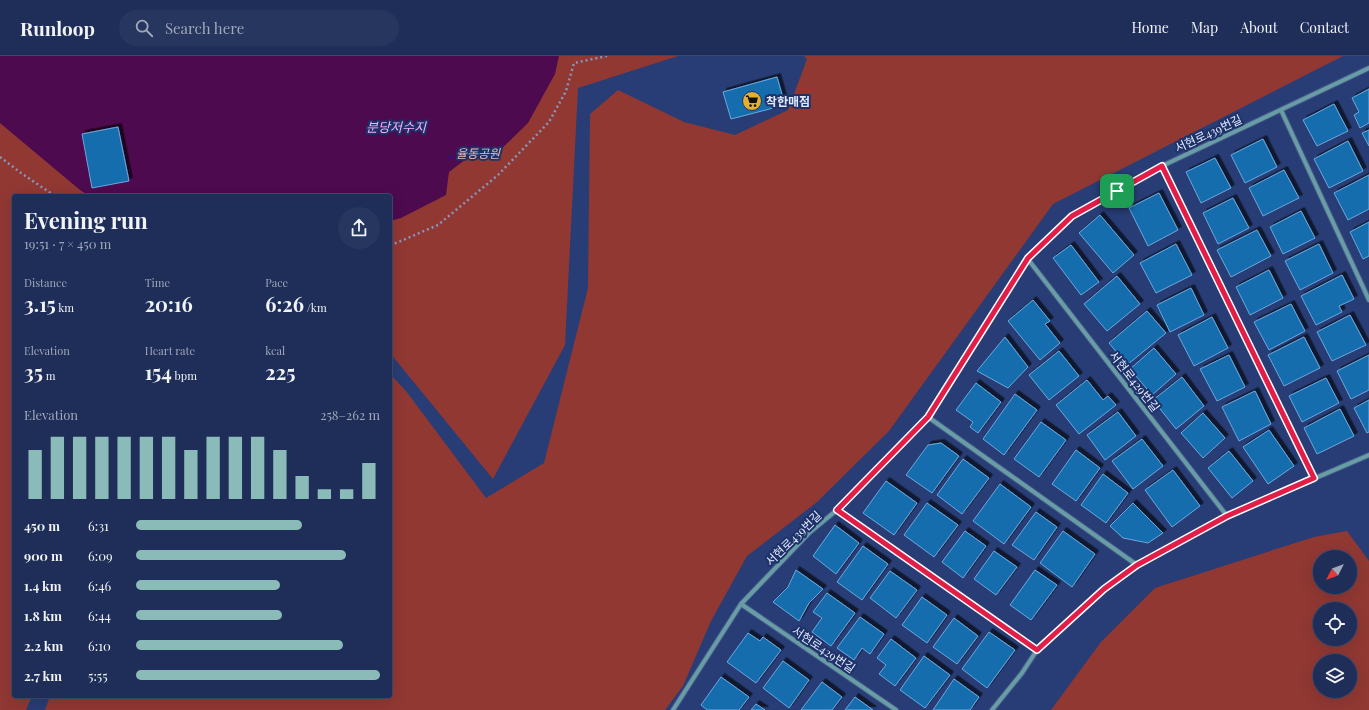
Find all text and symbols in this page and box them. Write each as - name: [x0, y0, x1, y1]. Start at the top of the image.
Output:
- search box: [119, 10, 399, 46]
- text: Runloop: [20, 15, 95, 41]
- icon: search: [133, 17, 155, 39]
- text: Search here: [165, 18, 244, 38]
- text: Home: [1131, 18, 1169, 37]
- text: Map: [1191, 18, 1218, 37]
- text: About: [1240, 18, 1278, 37]
- text: Contact: [1300, 18, 1349, 37]
- supermarket icon: 착한매점: [741, 90, 763, 112]
- place label: 착한매점: [766, 93, 810, 109]
- street label: 서현로439번길: [1172, 110, 1244, 156]
- water label: 분당저수지: [366, 118, 427, 135]
- park label: 율동공원: [456, 145, 501, 161]
- pin: [1100, 174, 1134, 208]
- icon: arrive: [1106, 180, 1128, 202]
- text: Evening run: [24, 205, 148, 235]
- button: share: [338, 207, 380, 249]
- text: 19:51 · 7 × 450 m: [24, 235, 111, 252]
- text: Distance: [24, 275, 67, 290]
- text: Time: [145, 275, 170, 290]
- text: Pace: [265, 275, 288, 290]
- text: 3.15: [24, 290, 56, 317]
- text: 20:16: [145, 290, 193, 317]
- text: 6:26: [265, 290, 304, 317]
- text: km: [56, 300, 74, 315]
- text: /km: [304, 300, 327, 315]
- text: Elevation: [24, 343, 70, 358]
- text: Heart rate: [145, 343, 195, 358]
- text: kcal: [265, 343, 285, 358]
- street label: 서현로429번길: [1106, 347, 1164, 415]
- text: 35: [24, 358, 43, 385]
- text: 154: [145, 358, 172, 385]
- text: 225: [265, 358, 295, 385]
- text: m: [43, 368, 55, 383]
- text: bpm: [172, 368, 197, 383]
- text: Elevation: [24, 406, 78, 423]
- text: 258–262 m: [320, 406, 380, 423]
- street label: 서현로439번길: [761, 507, 825, 569]
- text: 450 m: [24, 517, 60, 534]
- text: 6:31: [88, 517, 109, 534]
- text: 900 m: [24, 547, 63, 564]
- text: 6:09: [88, 547, 113, 564]
- north arrow: [1313, 550, 1357, 594]
- map controls: [1313, 550, 1357, 698]
- text: 1.4 km: [24, 577, 61, 594]
- text: 6:46: [88, 577, 111, 594]
- button: locate: [1313, 602, 1357, 646]
- text: 1.8 km: [24, 607, 62, 624]
- text: 6:44: [88, 607, 111, 624]
- street label: 서현로429번길: [789, 622, 859, 676]
- text: 2.2 km: [24, 637, 63, 654]
- text: 6:10: [88, 637, 111, 654]
- button: layers: [1313, 654, 1357, 698]
- text: 2.7 km: [24, 667, 62, 684]
- text: 5:55: [88, 667, 108, 684]

